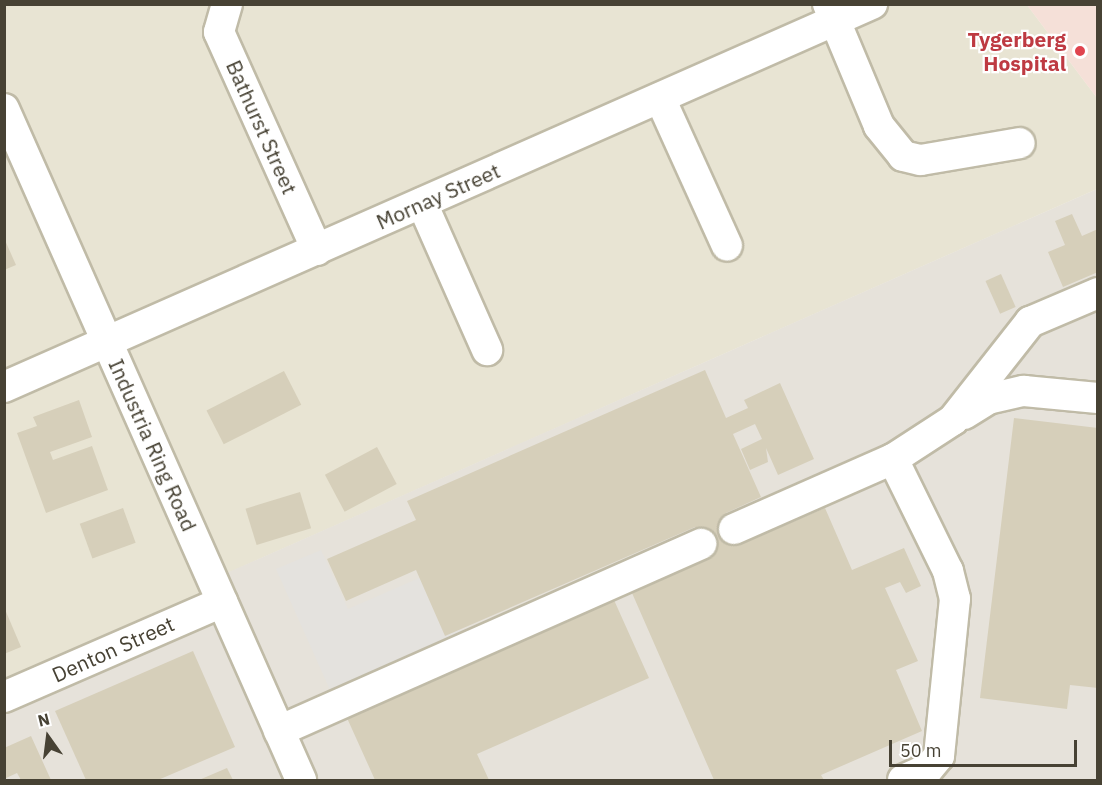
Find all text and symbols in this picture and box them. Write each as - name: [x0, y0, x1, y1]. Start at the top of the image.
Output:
- place label: Tygerberg Hospital: [967, 26, 1066, 76]
- marker: Tygerberg Hospital: [1071, 42, 1089, 60]
- street label: Bathurst Street: [221, 56, 303, 198]
- street label: Mornay Street: [372, 158, 504, 234]
- street label: Industria Ring Road: [104, 355, 202, 535]
- street label: Denton Street: [48, 611, 178, 687]
- north arrow: [18, 707, 78, 767]
- text: N: [36, 708, 52, 731]
- scale bar: [892, 728, 1080, 766]
- text: 50 m: [900, 739, 942, 762]

